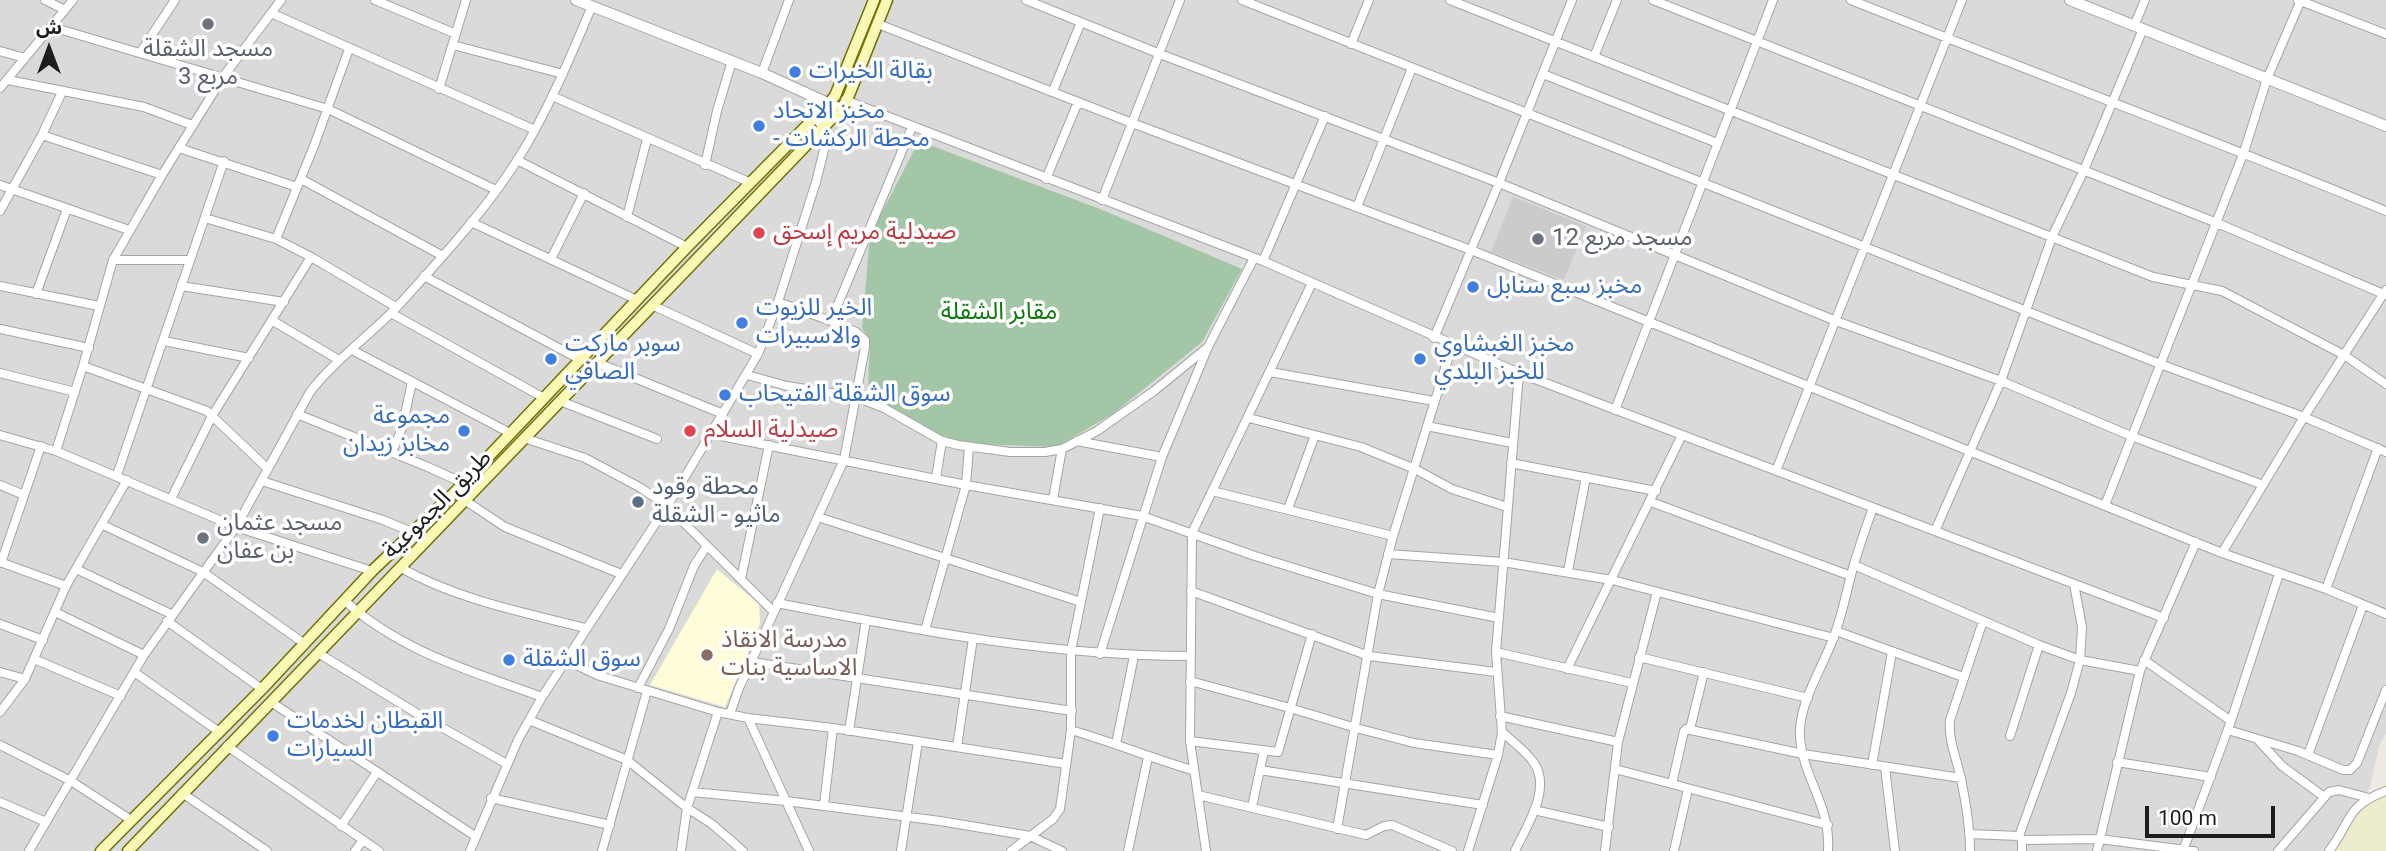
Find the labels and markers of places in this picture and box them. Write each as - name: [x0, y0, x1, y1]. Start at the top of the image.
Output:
- marker: مسجد الشقلة مربع 3: [200, 16, 216, 32]
- place label: مسجد الشقلة مربع 3: [143, 36, 273, 92]
- place label: بقالة الخيرات: [809, 58, 933, 86]
- marker: بقالة الخيرات: [787, 64, 803, 80]
- place label: مخبز الاتحاد - محطة الركشات: [773, 98, 930, 154]
- marker: مخبز الاتحاد - محطة الركشات: [751, 118, 767, 134]
- place label: صيدلية مريم إسحق: [773, 219, 956, 247]
- marker: صيدلية مريم إسحق: [751, 225, 767, 241]
- place label: مسجد مربع 12: [1552, 225, 1693, 253]
- marker: مسجد مربع 12: [1530, 231, 1546, 247]
- place label: مخبز سبع سنابل: [1487, 273, 1642, 301]
- marker: مخبز سبع سنابل: [1465, 279, 1481, 295]
- place label: الخير للزيوت والاسبيرات: [756, 295, 872, 351]
- marker: الخير للزيوت والاسبيرات: [734, 315, 750, 331]
- place label: سوبر ماركت الصافي: [565, 331, 681, 387]
- place label: مخبز الغبشاوي للخبز البلدي: [1434, 331, 1575, 387]
- marker: سوبر ماركت الصافي: [543, 351, 559, 367]
- marker: مخبز الغبشاوي للخبز البلدي: [1412, 351, 1428, 367]
- place label: سوق الشقلة الفتيحاب: [739, 381, 951, 409]
- marker: سوق الشقلة الفتيحاب: [717, 387, 733, 403]
- place label: مجموعة مخابز زيدان: [343, 403, 450, 459]
- place label: صيدلية السلام: [704, 417, 839, 445]
- marker: مجموعة مخابز زيدان: [456, 423, 472, 439]
- marker: صيدلية السلام: [682, 423, 698, 439]
- place label: محطة وقود ماثيو - الشقلة: [652, 474, 781, 530]
- marker: محطة وقود ماثيو - الشقلة: [630, 494, 646, 510]
- place label: مسجد عثمان بن عفان: [217, 510, 342, 566]
- marker: مسجد عثمان بن عفان: [195, 530, 211, 546]
- place label: مدرسة الانقاذ الاساسية بنات: [721, 627, 857, 683]
- place label: سوق الشقلة: [523, 646, 641, 674]
- marker: مدرسة الانقاذ الاساسية بنات: [699, 647, 715, 663]
- marker: سوق الشقلة: [501, 652, 517, 668]
- place label: القبطان لخدمات السيارات: [287, 708, 443, 764]
- marker: القبطان لخدمات السيارات: [265, 728, 281, 744]

